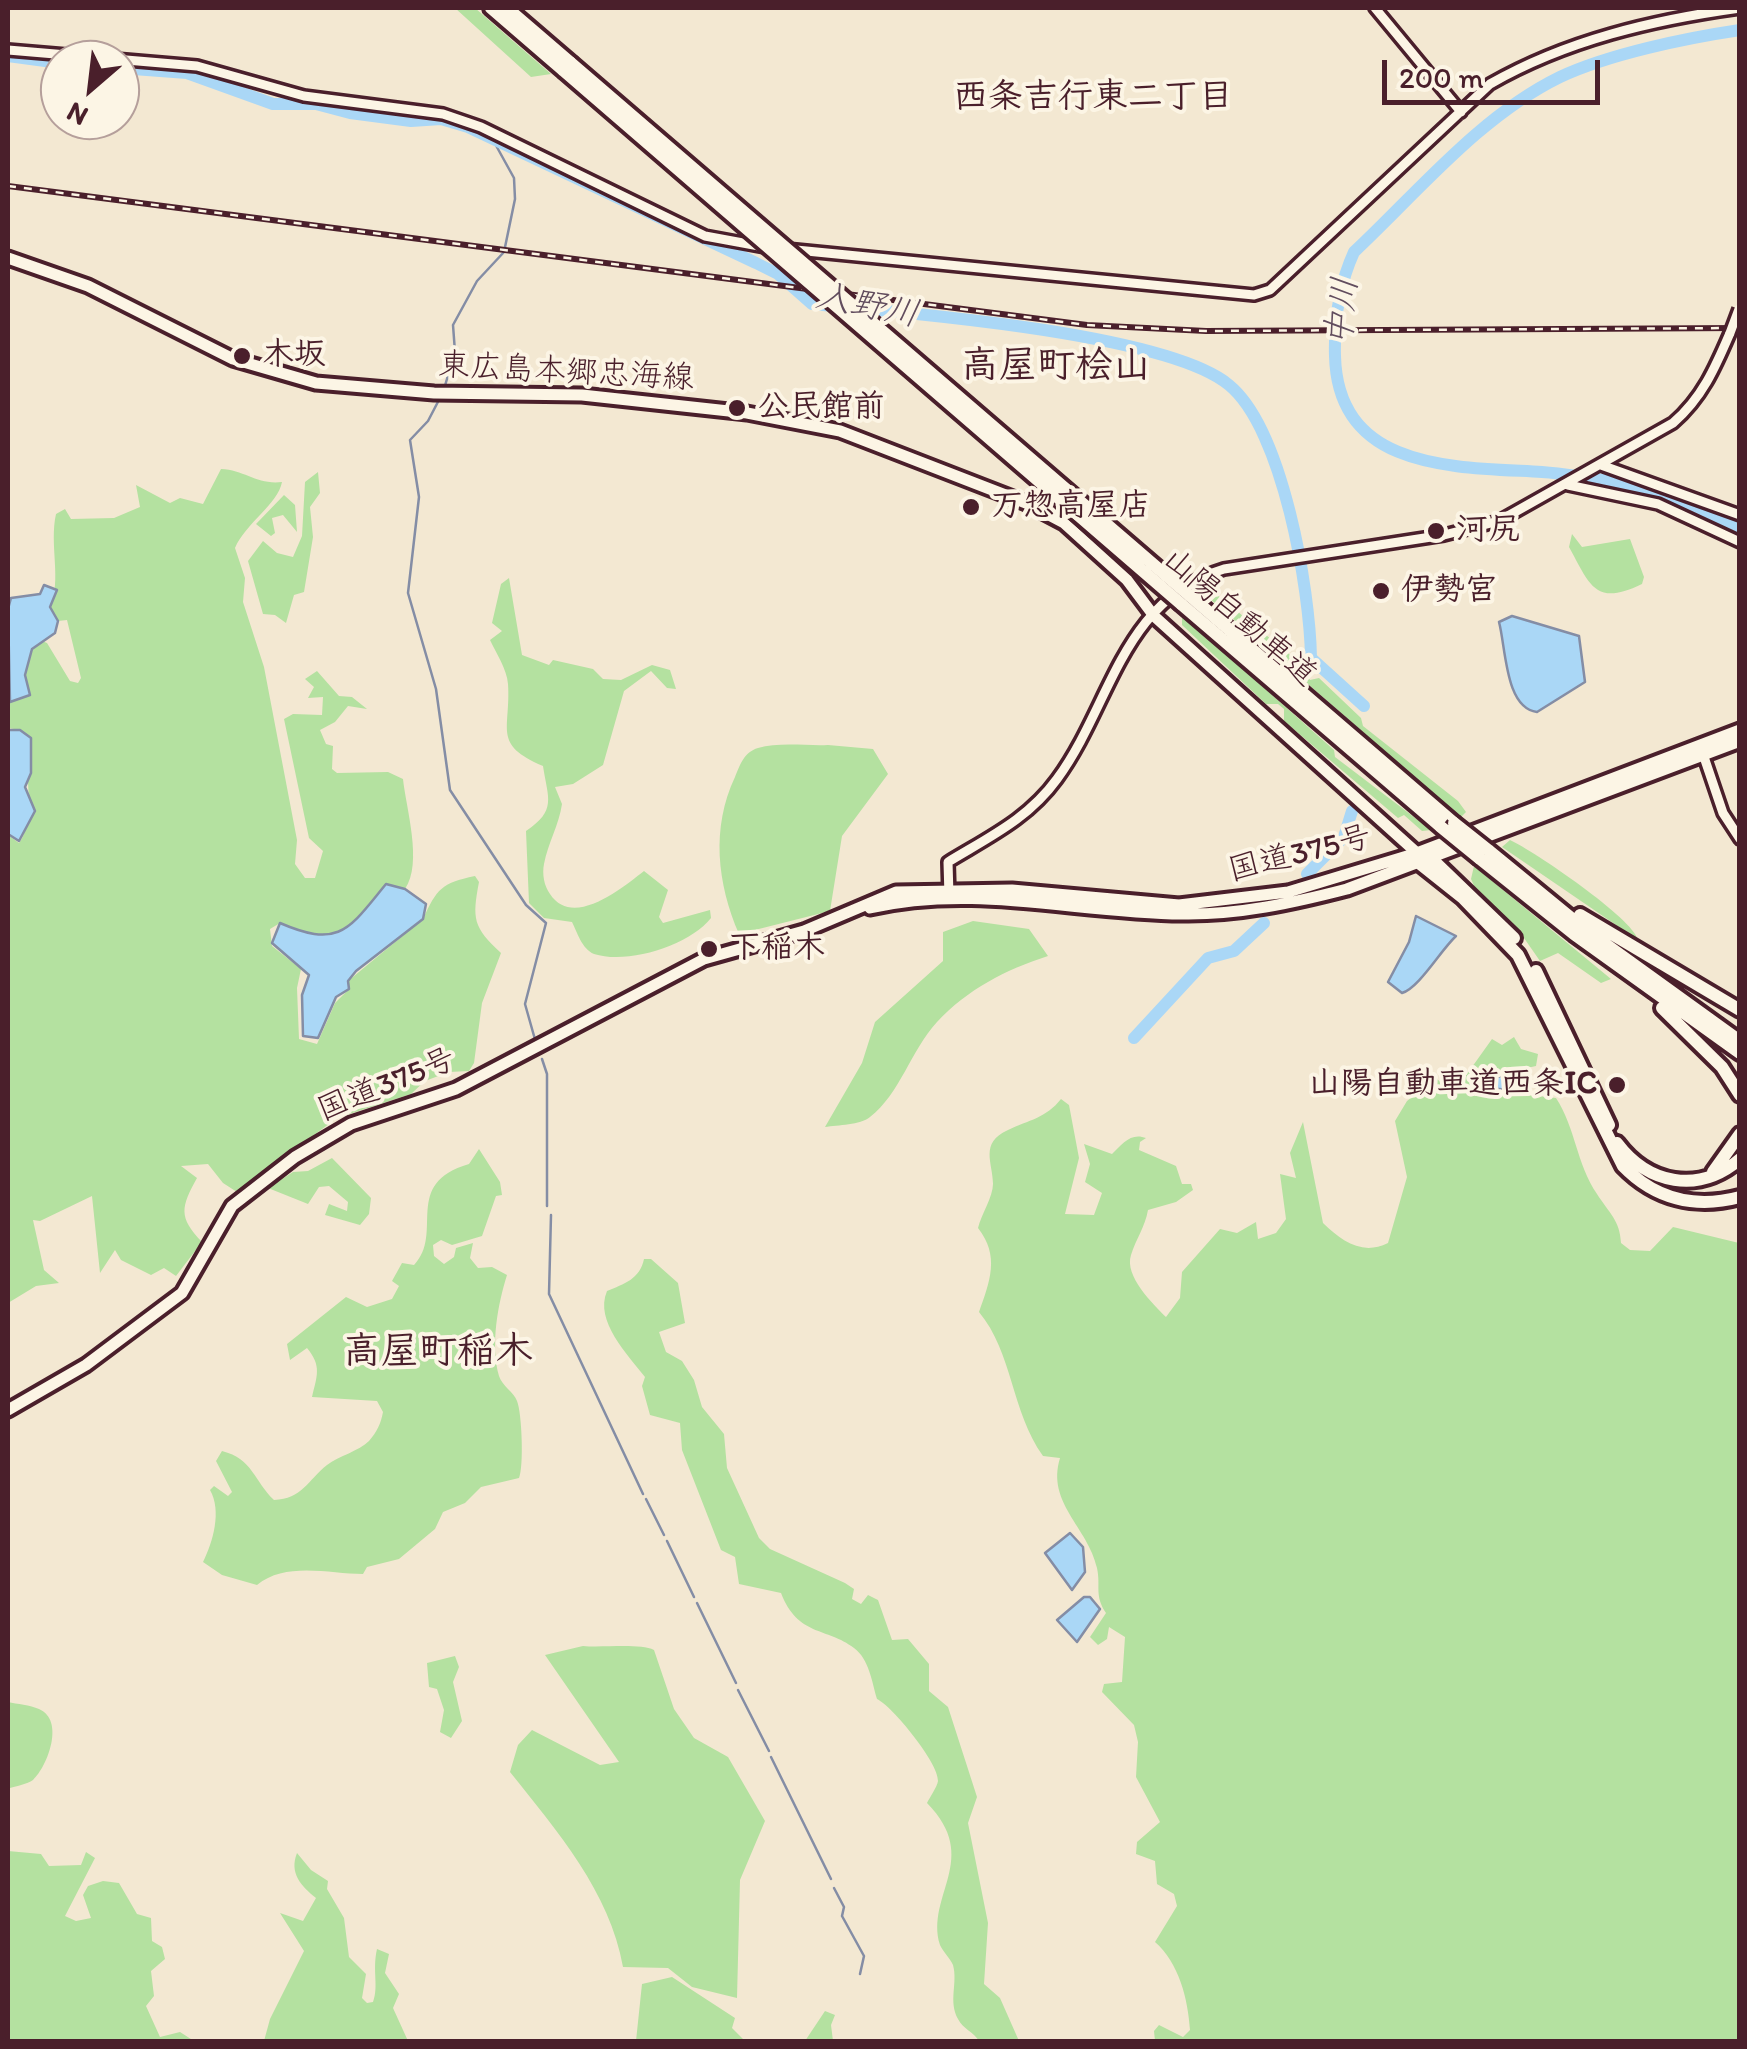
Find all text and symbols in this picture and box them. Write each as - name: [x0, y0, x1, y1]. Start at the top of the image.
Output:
- north arrow: [40, 40, 140, 140]
- scale bar: [1387, 40, 1604, 102]
- text: 200 m: [1399, 59, 1484, 96]
- district label: 西条吉行東二丁目: [953, 77, 1233, 119]
- text: N: [61, 95, 93, 134]
- water label: 中川: [1319, 275, 1369, 349]
- water label: 入野川: [811, 276, 923, 338]
- place label: 木坂: [262, 337, 326, 375]
- district label: 高屋町桧山: [961, 344, 1151, 390]
- marker: 木坂: [231, 345, 253, 367]
- street label: 東広島本郷忠海線: [437, 347, 695, 399]
- place label: 公民館前: [757, 389, 885, 427]
- marker: 公民館前: [726, 397, 748, 419]
- place label: 万惣高屋店: [991, 488, 1151, 526]
- marker: 万惣高屋店: [960, 496, 982, 518]
- place label: 河尻: [1456, 512, 1520, 550]
- marker: 河尻: [1425, 520, 1447, 542]
- street label: 山陽自動車道: [1154, 541, 1324, 695]
- place label: 伊勢宮: [1401, 572, 1497, 610]
- marker: 伊勢宮: [1370, 580, 1392, 602]
- street label: 国道375号: [1224, 819, 1376, 891]
- place label: 下稲木: [729, 930, 825, 968]
- marker: 下稲木: [698, 938, 720, 960]
- street label: 国道375号: [312, 1041, 462, 1131]
- place label: 山陽自動車道西条IC: [1308, 1066, 1597, 1104]
- marker: 山陽自動車道西条IC: [1606, 1074, 1628, 1096]
- district label: 高屋町稲木: [343, 1330, 533, 1376]

